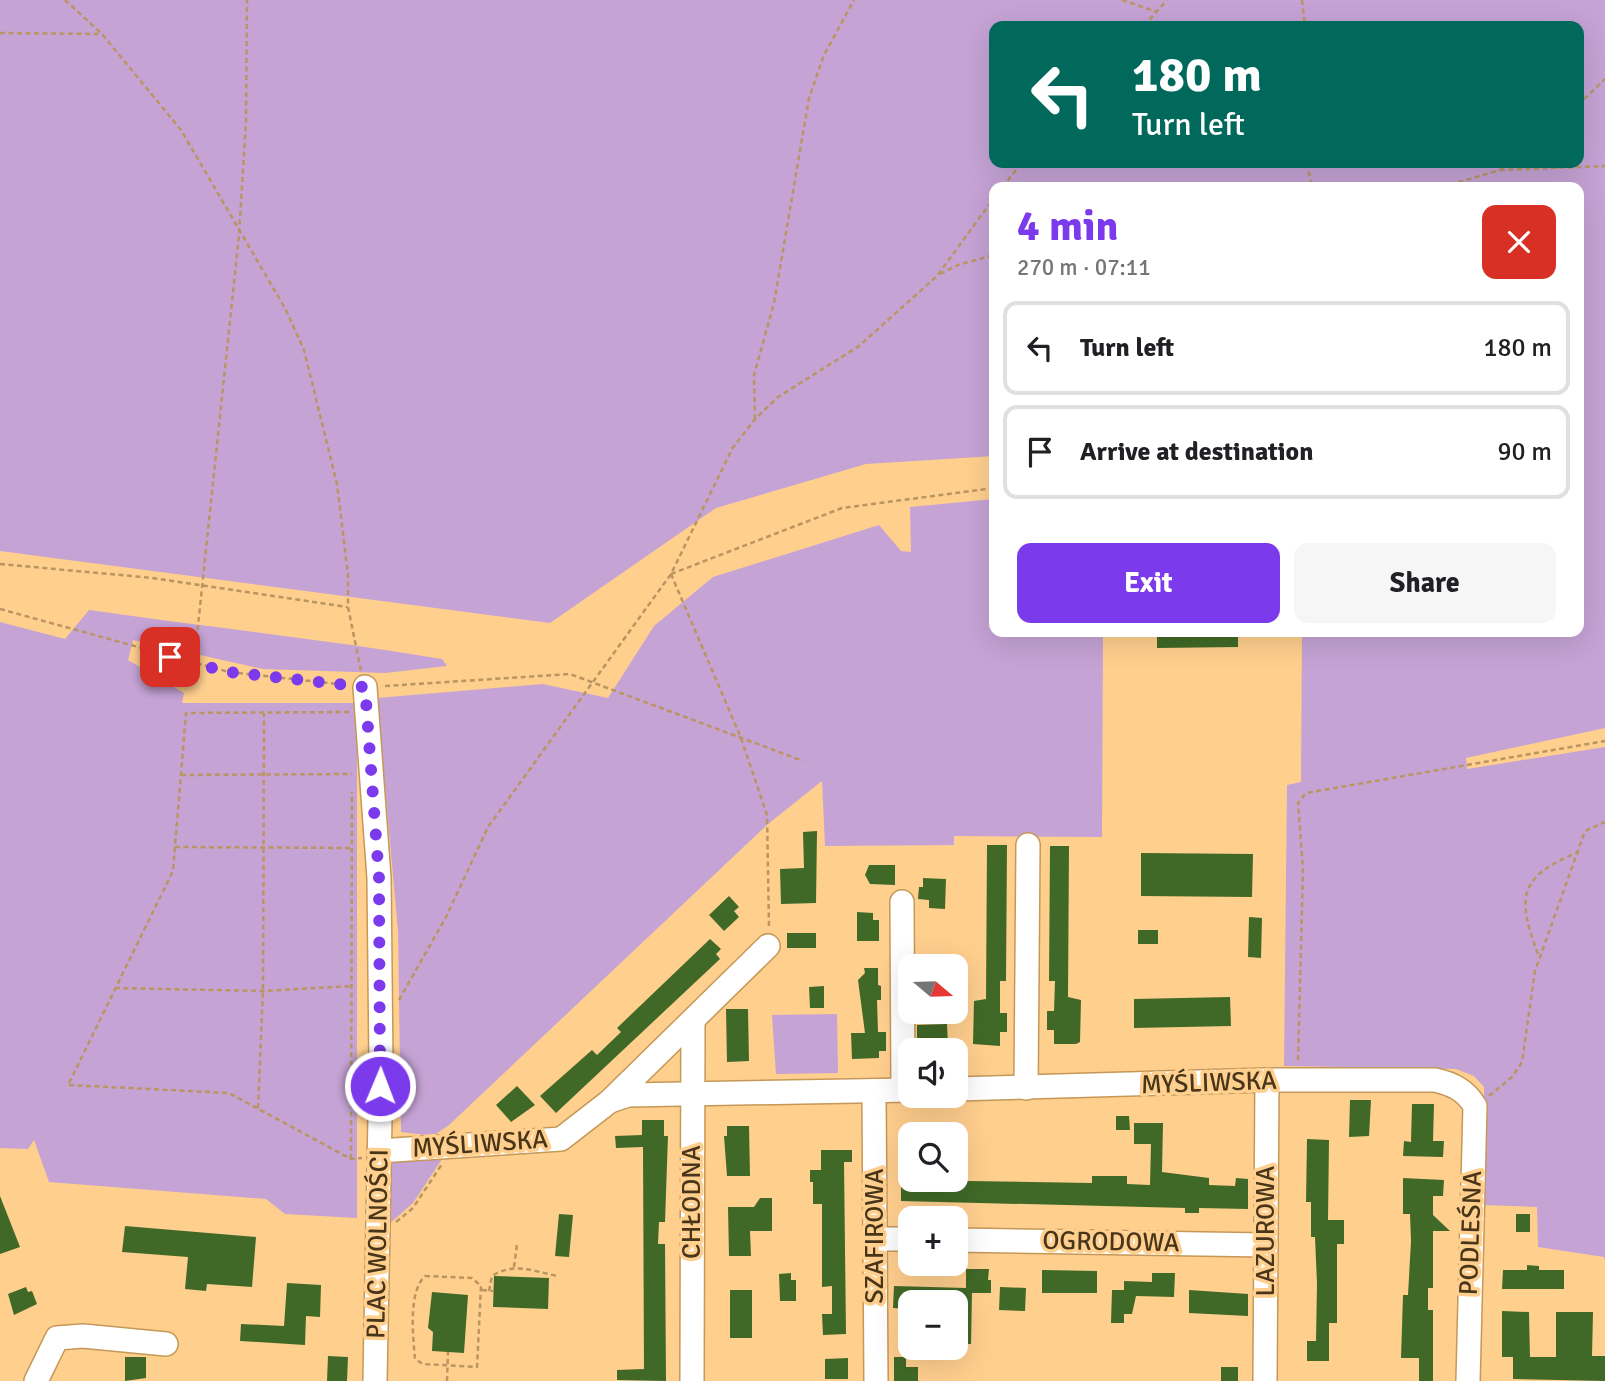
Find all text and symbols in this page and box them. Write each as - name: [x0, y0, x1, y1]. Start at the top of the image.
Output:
- text: 180 m: [1132, 45, 1262, 105]
- icon: left: [1017, 49, 1108, 140]
- text: Turn left: [1132, 105, 1245, 144]
- text: 4 min: [1017, 201, 1118, 252]
- button: close: [1482, 205, 1556, 279]
- text: 270 m · 07:11: [1017, 253, 1151, 282]
- icon: left: [1021, 329, 1059, 367]
- text: Turn left: [1080, 332, 1174, 364]
- text: 180 m: [1483, 332, 1552, 364]
- icon: arrive: [1021, 433, 1059, 471]
- text: Arrive at destination: [1080, 436, 1313, 468]
- text: 90 m: [1497, 436, 1552, 468]
- button: Exit: [1017, 543, 1280, 623]
- button: Share: [1294, 543, 1556, 623]
- pin: [140, 627, 200, 687]
- icon: arrive: [151, 638, 189, 676]
- north arrow: [898, 954, 968, 1024]
- map controls: [898, 954, 968, 1360]
- button: sound: [898, 1038, 968, 1108]
- position arrow: [343, 1049, 417, 1123]
- street label: MYŚLIWSKA: [1141, 1065, 1278, 1101]
- button: search: [898, 1122, 968, 1192]
- street label: MYŚLIWSKA: [411, 1123, 549, 1165]
- street label: CHŁODNA: [676, 1145, 708, 1259]
- street label: PLAC WOLNOŚCI: [360, 1149, 396, 1339]
- street label: LAZUROWA: [1250, 1166, 1282, 1296]
- street label: SZAFIROWA: [859, 1168, 891, 1304]
- street label: PODLEŚNA: [1453, 1170, 1489, 1296]
- button: +: [898, 1206, 968, 1276]
- street label: OGRODOWA: [1042, 1225, 1180, 1259]
- button: −: [898, 1290, 968, 1360]

